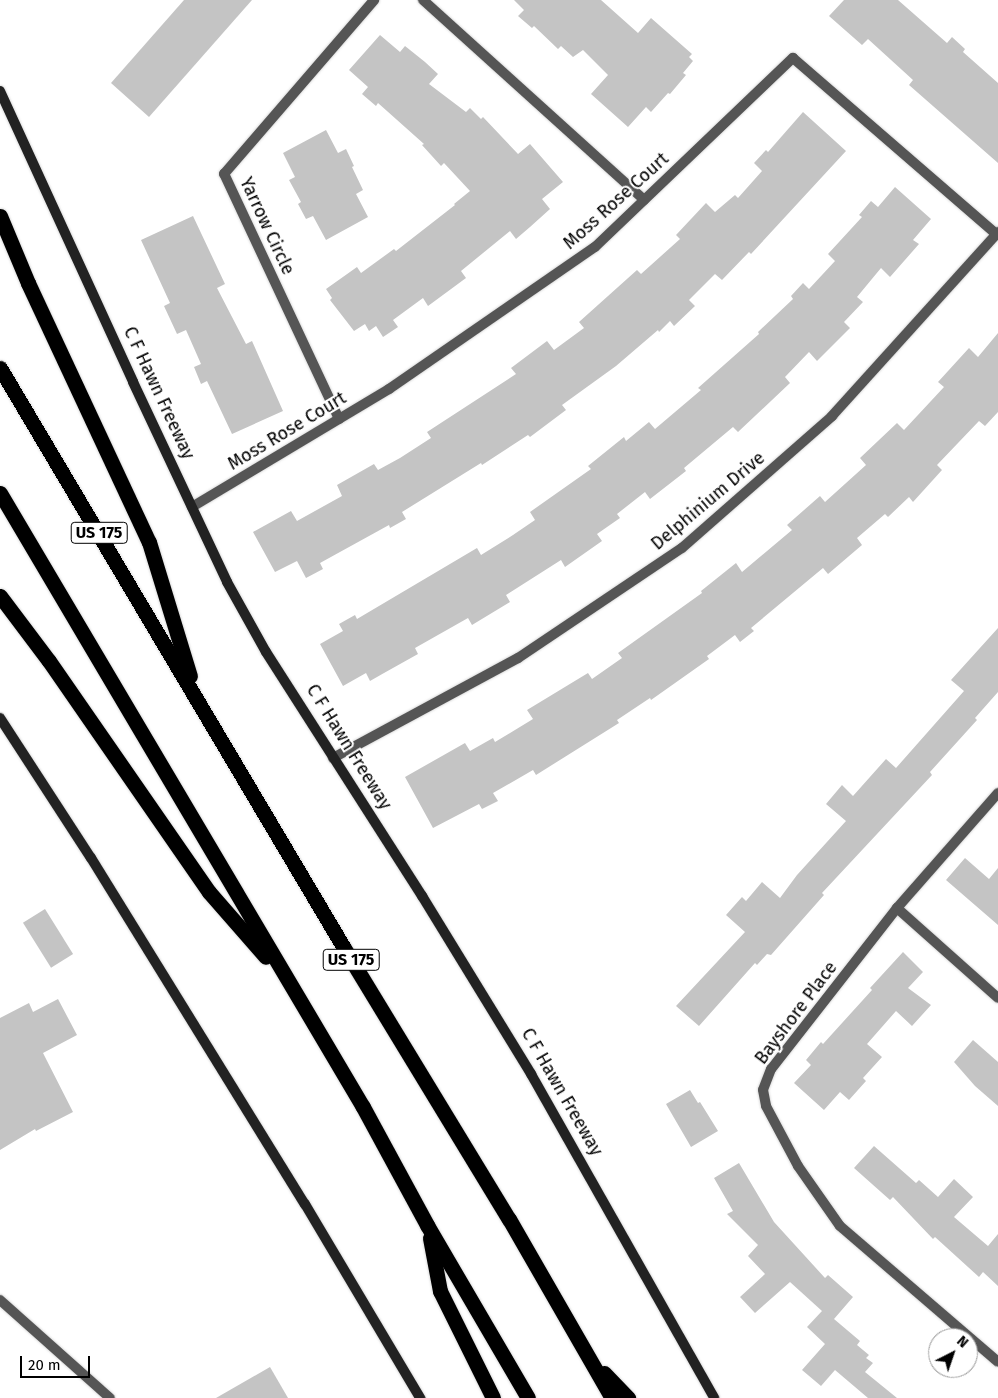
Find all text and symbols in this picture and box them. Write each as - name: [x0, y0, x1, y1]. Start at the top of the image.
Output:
- street label: Moss Rose Court: [559, 148, 673, 254]
- street label: Yarrow Circle: [235, 174, 299, 278]
- street label: C F Hawn Freeway: [119, 323, 199, 463]
- street label: Moss Rose Court: [224, 387, 350, 475]
- street label: Delphinium Drive: [647, 447, 769, 555]
- road number: US 175: [70, 520, 128, 546]
- street label: C F Hawn Freeway: [302, 680, 396, 814]
- road number: US 175: [322, 946, 380, 974]
- street label: Bayshore Place: [750, 957, 842, 1069]
- street label: C F Hawn Freeway: [517, 1024, 607, 1160]
- north arrow: [928, 1328, 978, 1378]
- text: N: [953, 1333, 972, 1352]
- scale bar: [22, 1346, 92, 1378]
- text: 20 m: [28, 1356, 61, 1374]

